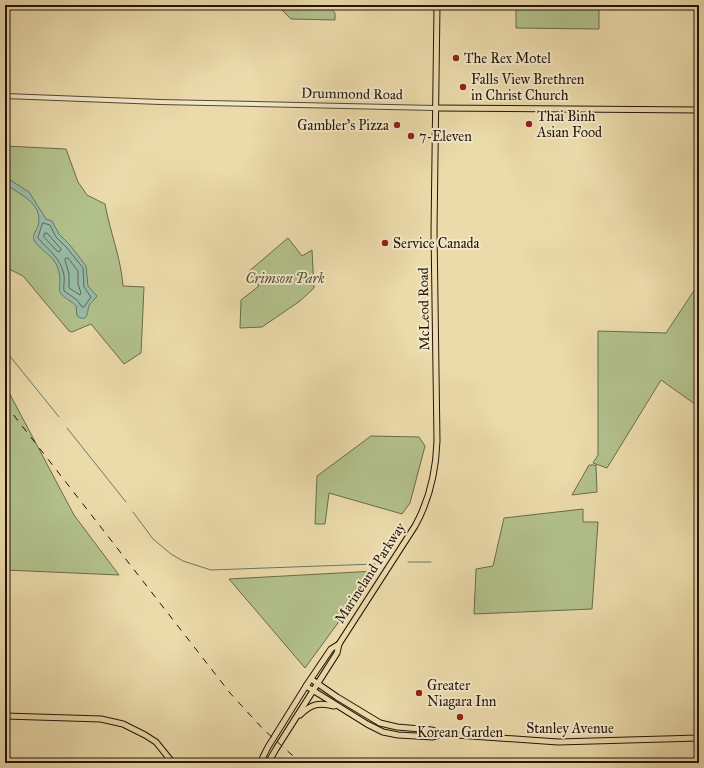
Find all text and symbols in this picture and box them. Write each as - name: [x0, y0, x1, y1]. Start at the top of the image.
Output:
- place label: The Rex Motel: [464, 50, 551, 67]
- marker: The Rex Motel: [451, 53, 461, 63]
- place label: Falls View Brethren in Christ Church: [471, 71, 585, 104]
- marker: Falls View Brethren in Christ Church: [458, 82, 468, 92]
- street label: Drummond Road: [301, 85, 403, 103]
- place label: Thai Binh Asian Food: [536, 108, 602, 141]
- place label: Gambler's Pizza: [297, 117, 389, 134]
- marker: Thai Binh Asian Food: [524, 119, 534, 129]
- marker: Gambler's Pizza: [392, 120, 402, 130]
- place label: 7-Eleven: [419, 128, 472, 145]
- marker: 7-Eleven: [406, 131, 416, 141]
- place label: Service Canada: [393, 235, 480, 252]
- marker: Service Canada: [380, 238, 390, 248]
- street label: McLeod Road: [415, 267, 433, 351]
- park label: Crimson Park: [245, 270, 325, 287]
- street label: Marineland Parkway: [331, 519, 409, 627]
- place label: Greater Niagara Inn: [427, 677, 497, 710]
- marker: Greater Niagara Inn: [414, 688, 424, 698]
- marker: Korean Garden: [455, 712, 465, 722]
- street label: Stanley Avenue: [526, 720, 614, 737]
- place label: Korean Garden: [417, 724, 503, 741]

